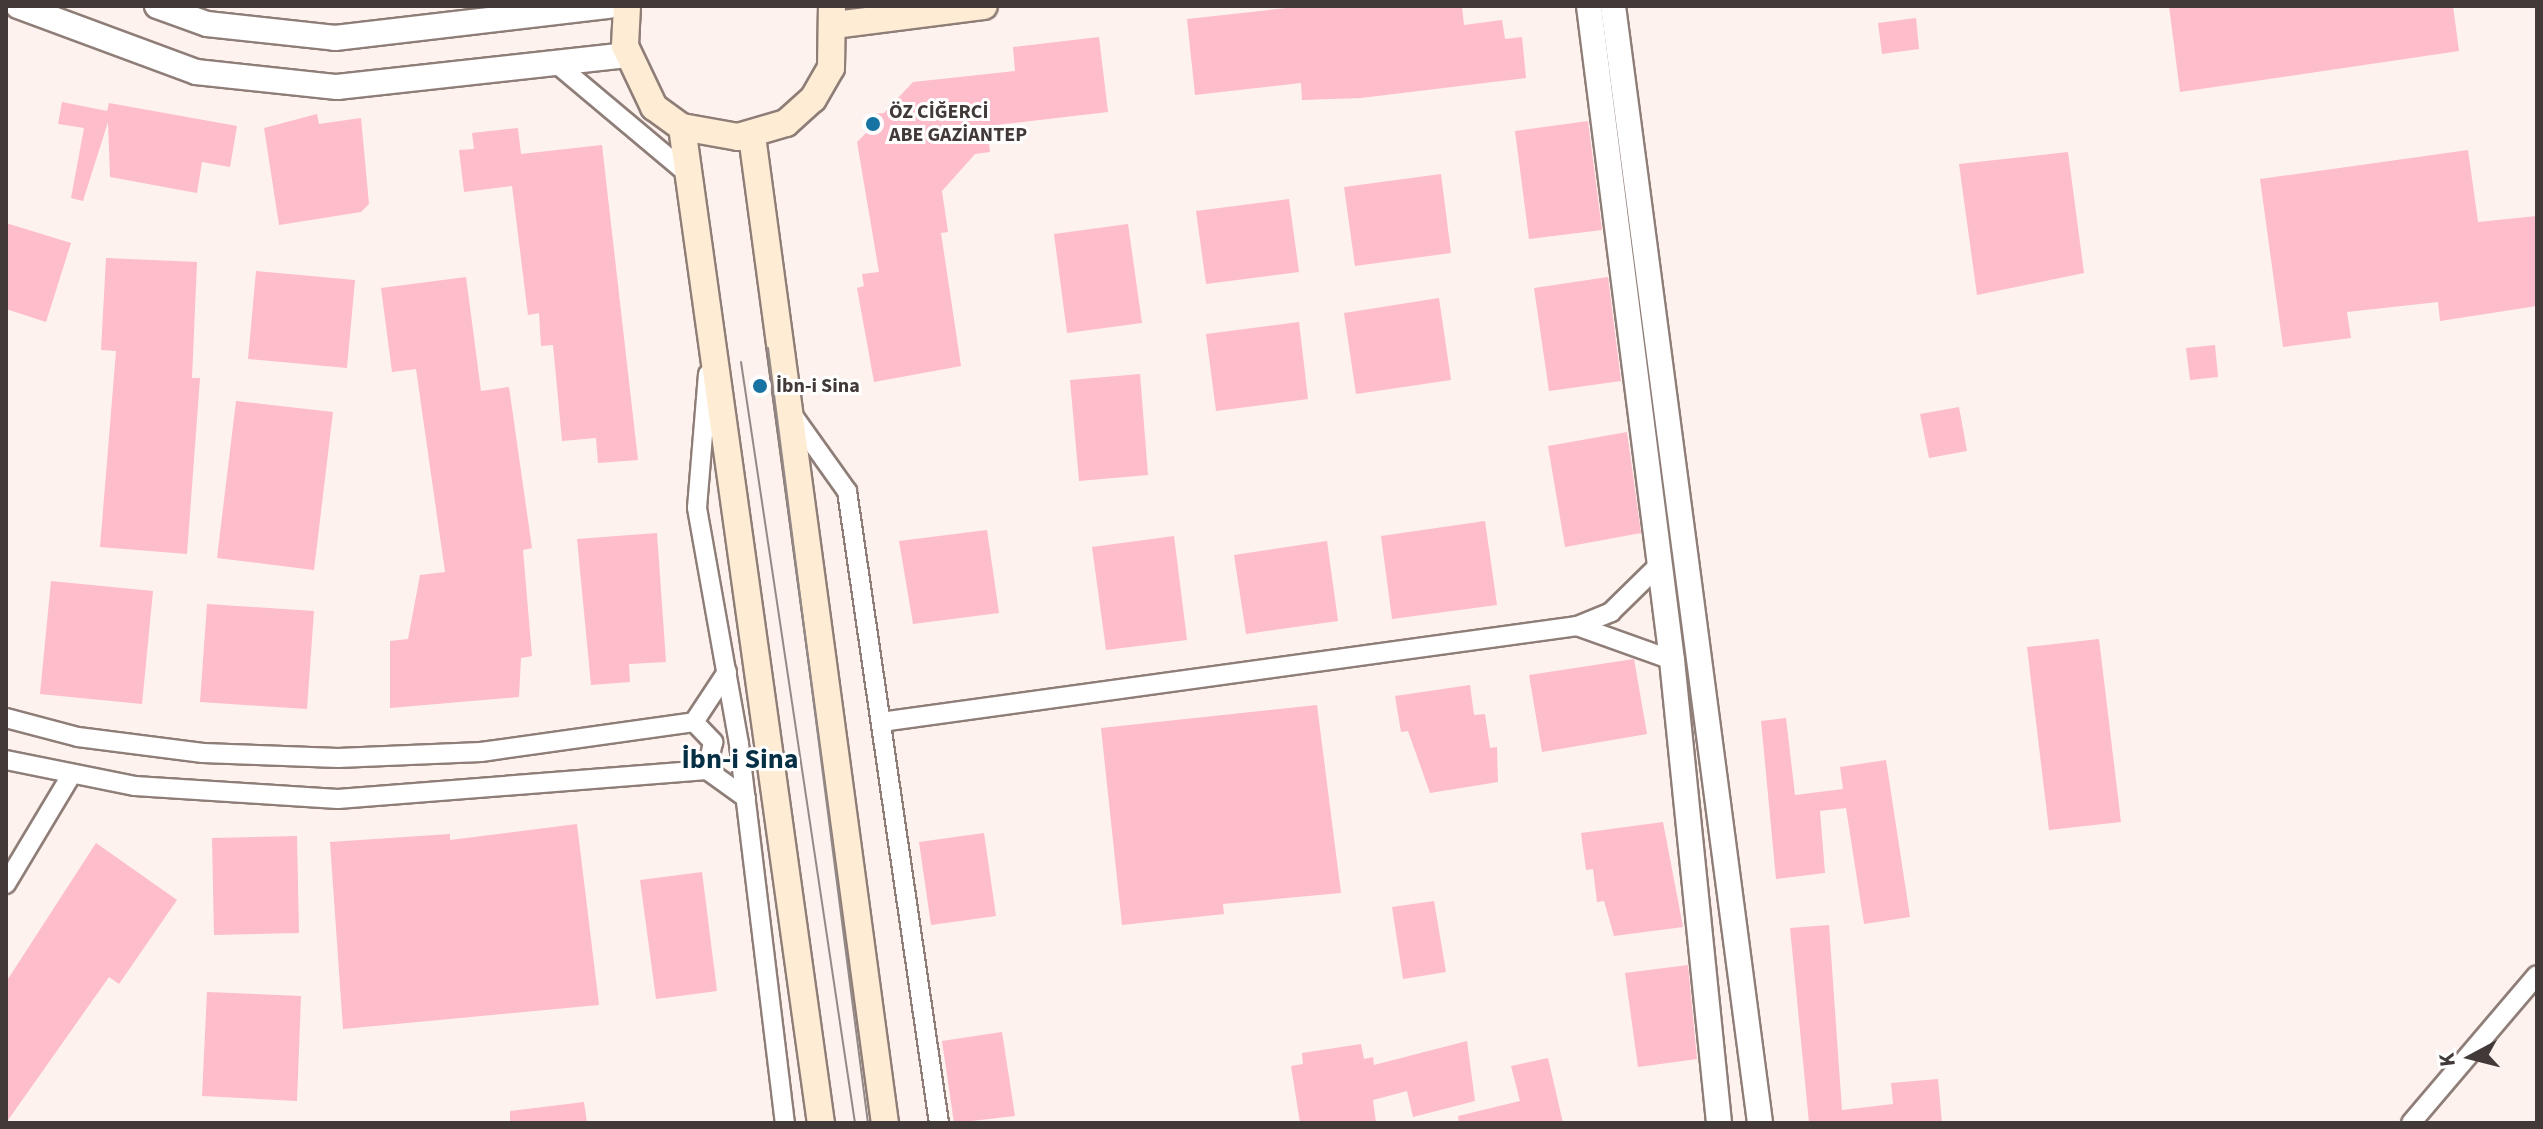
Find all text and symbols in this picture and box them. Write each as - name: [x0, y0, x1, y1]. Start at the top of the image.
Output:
- place label: ÖZ CİĞERCİ ABE GAZİANTEP: [889, 100, 1027, 147]
- marker: ÖZ CİĞERCİ ABE GAZİANTEP: [864, 115, 882, 133]
- place label: İbn-i Sina: [776, 374, 860, 398]
- marker: İbn-i Sina: [751, 377, 769, 395]
- district label: İbn-i Sina: [681, 742, 799, 776]
- north arrow: [2431, 1017, 2511, 1097]
- text: K: [2430, 1051, 2464, 1069]

